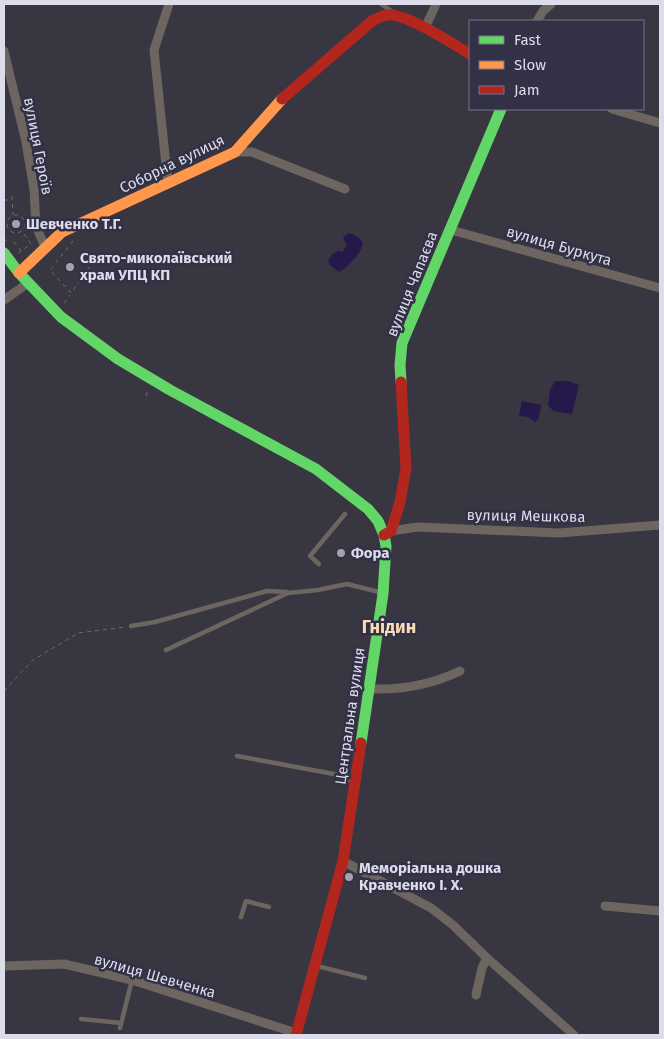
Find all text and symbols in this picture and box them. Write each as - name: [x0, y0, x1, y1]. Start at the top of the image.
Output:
- legend: [469, 20, 644, 110]
- text: Fast: [514, 31, 541, 49]
- text: Slow: [514, 56, 546, 74]
- text: Jam: [514, 81, 540, 99]
- street label: вулиця Героїв: [20, 96, 56, 196]
- street label: Соборна вулиця: [117, 131, 227, 197]
- place label: Шевченко Т.Г.: [26, 215, 122, 233]
- marker: Шевченко Т.Г.: [10, 218, 22, 230]
- street label: вулиця Буркута: [504, 222, 614, 270]
- street label: вулиця Чапаєва: [383, 229, 441, 339]
- place label: Свято-миколаївський храм УПЦ КП: [79, 249, 232, 284]
- marker: Свято-миколаївський храм УПЦ КП: [64, 261, 76, 273]
- street label: вулиця Мешкова: [466, 506, 586, 526]
- place label: Фора: [351, 544, 390, 562]
- marker: Фора: [335, 547, 347, 559]
- district label: Гнідин: [362, 616, 416, 638]
- street label: Центральна вулиця: [331, 646, 369, 786]
- place label: Меморіальна дошка Кравченко І. Х.: [359, 859, 501, 894]
- marker: Меморіальна дошка Кравченко І. Х.: [343, 871, 355, 883]
- street label: вулиця Шевченка: [92, 950, 218, 1002]

